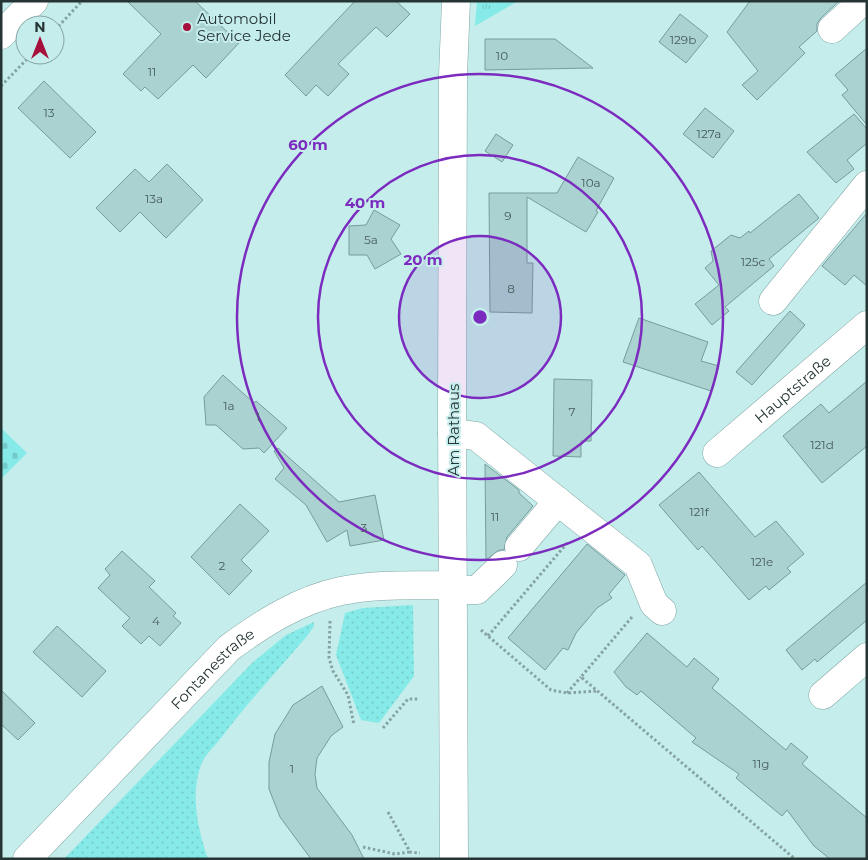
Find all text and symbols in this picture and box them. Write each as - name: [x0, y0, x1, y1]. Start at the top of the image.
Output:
- place label: Automobil Service Jede: [197, 9, 291, 45]
- north arrow: [15, 15, 65, 65]
- text: N: [34, 18, 46, 36]
- marker: Automobil Service Jede: [181, 21, 193, 33]
- house number: 129b: [670, 32, 696, 47]
- house number: 10: [496, 48, 508, 63]
- house number: 11: [148, 64, 156, 79]
- house number: 13: [43, 105, 55, 120]
- house number: 127a: [697, 126, 721, 141]
- text: 60 m: [288, 135, 328, 154]
- house number: 10a: [581, 175, 601, 190]
- house number: 13a: [145, 191, 163, 206]
- text: 40 m: [345, 193, 385, 212]
- house number: 9: [504, 208, 512, 223]
- house number: 5a: [364, 232, 378, 247]
- text: 20 m: [403, 250, 443, 269]
- house number: 125c: [741, 254, 766, 269]
- house number: 8: [507, 281, 515, 296]
- centre of rings: [471, 308, 489, 326]
- street label: Hauptstraße: [750, 351, 834, 427]
- street label: Am Rathaus: [444, 384, 463, 476]
- house number: 1a: [223, 398, 235, 413]
- house number: 7: [568, 404, 576, 419]
- house number: 1: [256, 409, 260, 424]
- house number: 121d: [810, 437, 834, 452]
- house number: 121f: [689, 504, 710, 519]
- house number: 11: [491, 509, 499, 524]
- house number: 3: [361, 520, 368, 535]
- house number: 121e: [751, 554, 773, 569]
- house number: 2: [219, 558, 226, 573]
- house number: 4: [152, 613, 160, 628]
- street label: Fontanestraße: [166, 624, 258, 713]
- house number: 11g: [753, 756, 769, 771]
- house number: 1: [290, 761, 294, 776]

